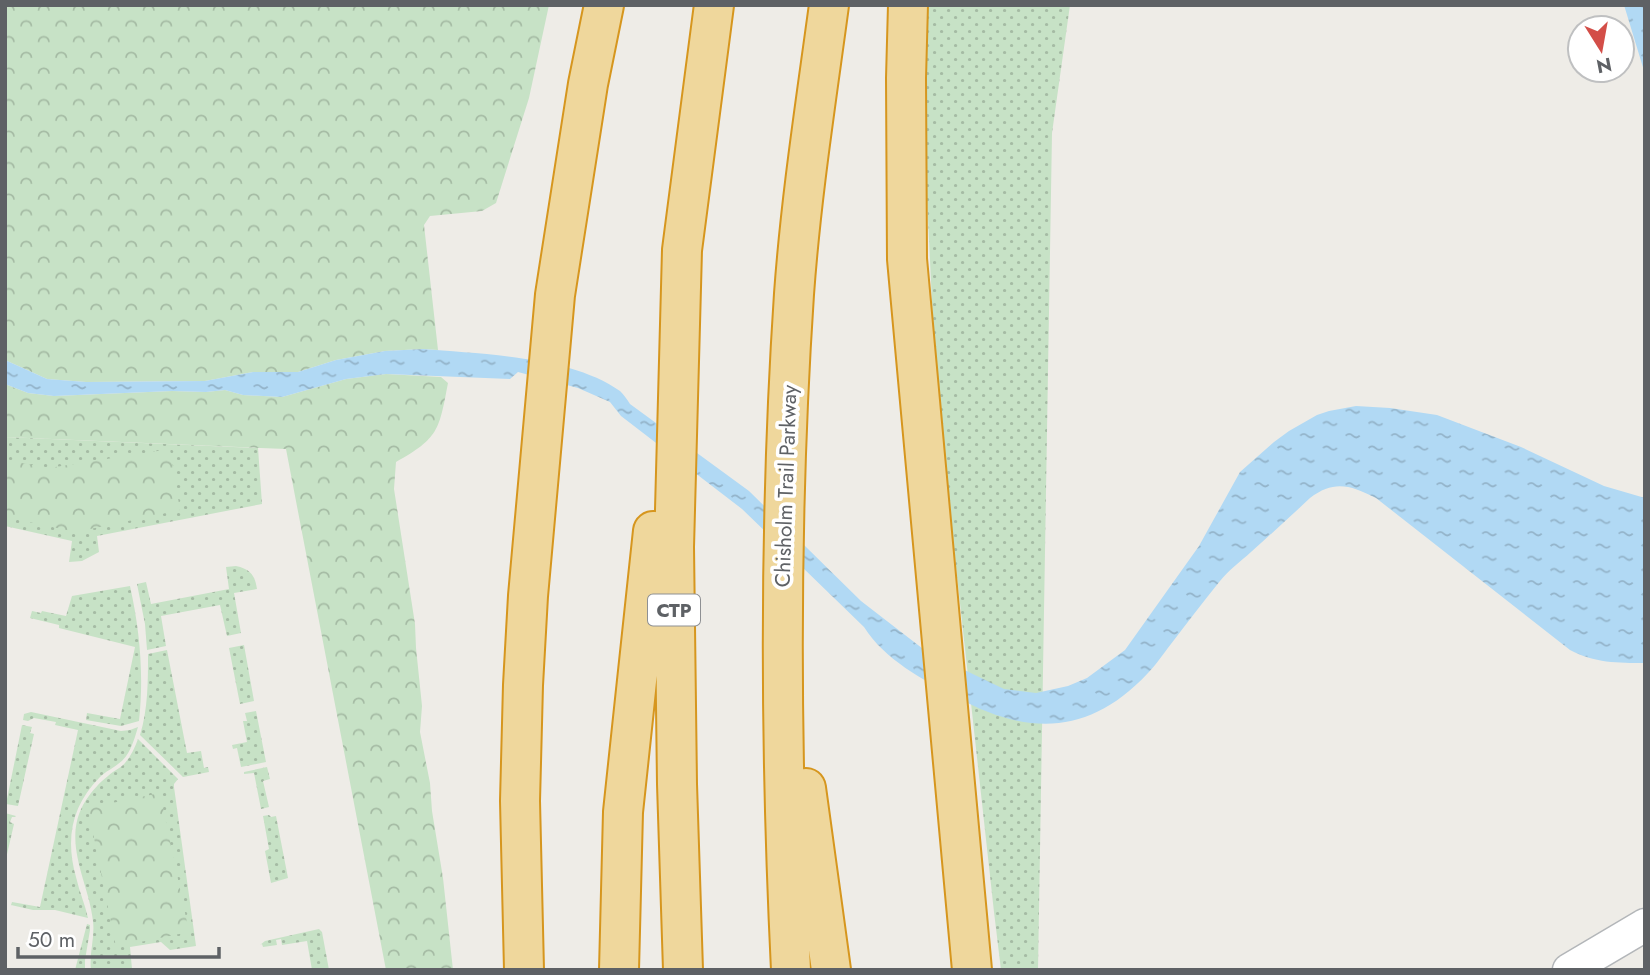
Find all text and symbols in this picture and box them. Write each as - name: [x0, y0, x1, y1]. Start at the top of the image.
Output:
- north arrow: [1566, 14, 1636, 84]
- text: N: [1594, 51, 1614, 80]
- street label: Chisholm Trail Parkway: [767, 384, 805, 588]
- road number: CTP: [648, 594, 700, 625]
- scale bar: [18, 916, 219, 960]
- text: 50 m: [28, 925, 75, 955]

